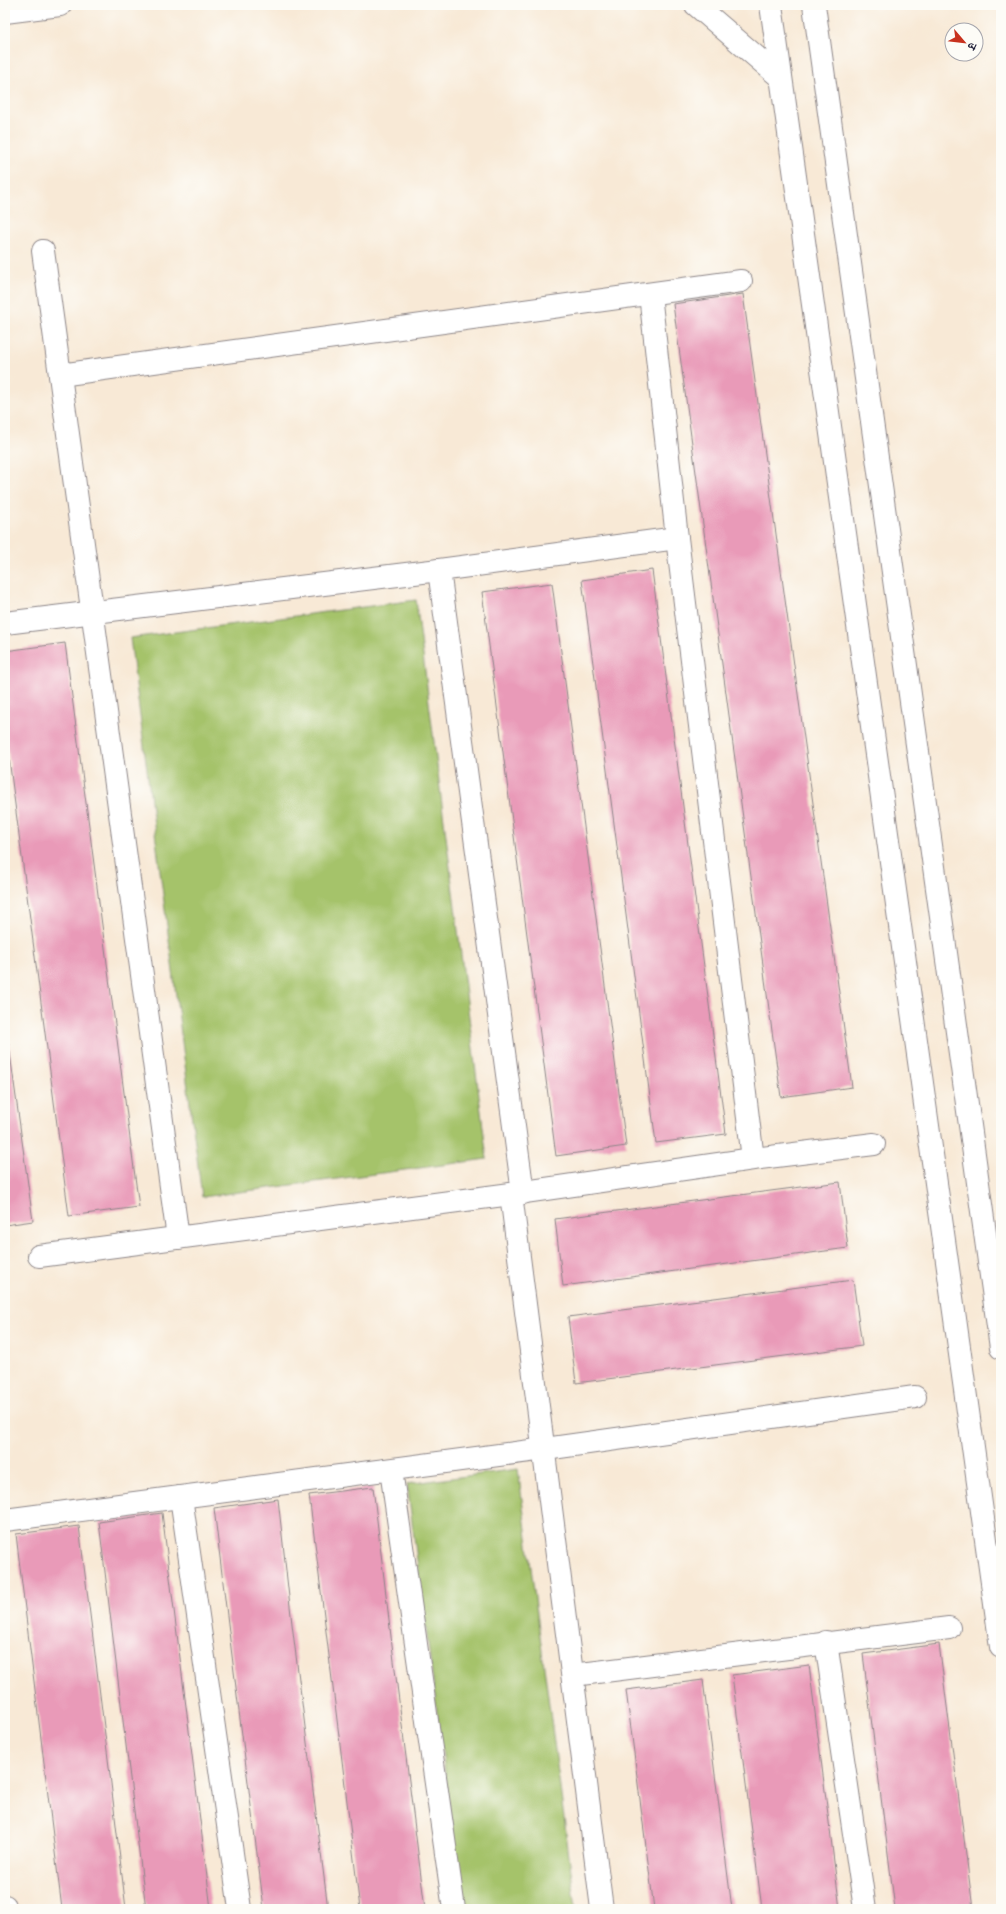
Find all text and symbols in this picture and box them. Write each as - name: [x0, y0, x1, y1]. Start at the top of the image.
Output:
- north arrow: [944, 22, 984, 62]
- text: उ: [962, 38, 980, 53]

